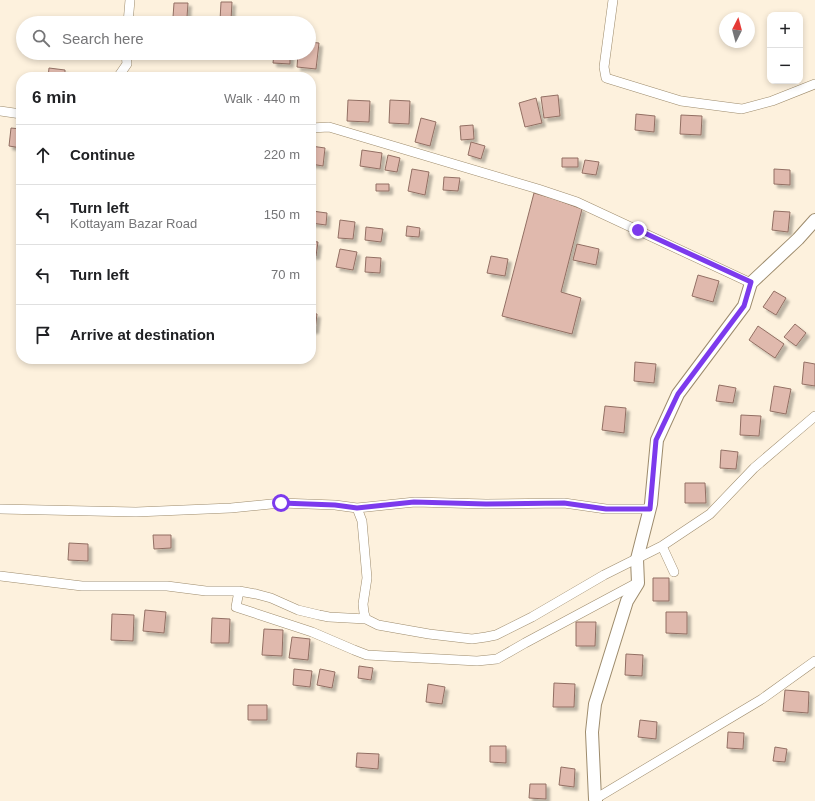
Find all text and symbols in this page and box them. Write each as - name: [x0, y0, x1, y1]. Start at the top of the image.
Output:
- north arrow: [719, 12, 755, 48]
- map controls: [767, 12, 803, 84]
- button: +: [767, 12, 803, 48]
- search box: [16, 16, 316, 60]
- icon: search: [30, 27, 52, 49]
- text: Search here: [62, 30, 144, 47]
- button: −: [767, 48, 803, 84]
- text: 6 min: [32, 88, 76, 107]
- text: Walk · 440 m: [224, 91, 300, 106]
- icon: ahead: [32, 144, 54, 166]
- text: Continue: [70, 146, 135, 163]
- text: 220 m: [264, 147, 300, 162]
- text: Turn left: [70, 199, 129, 216]
- icon: left: [32, 204, 54, 226]
- text: 150 m: [264, 207, 300, 222]
- text: Kottayam Bazar Road: [70, 216, 197, 231]
- route end: [629, 221, 647, 239]
- icon: left: [32, 264, 54, 286]
- text: Turn left: [70, 266, 129, 283]
- text: 70 m: [271, 267, 300, 282]
- icon: arrive: [32, 324, 54, 346]
- text: Arrive at destination: [70, 326, 215, 343]
- route start: [272, 494, 290, 512]

